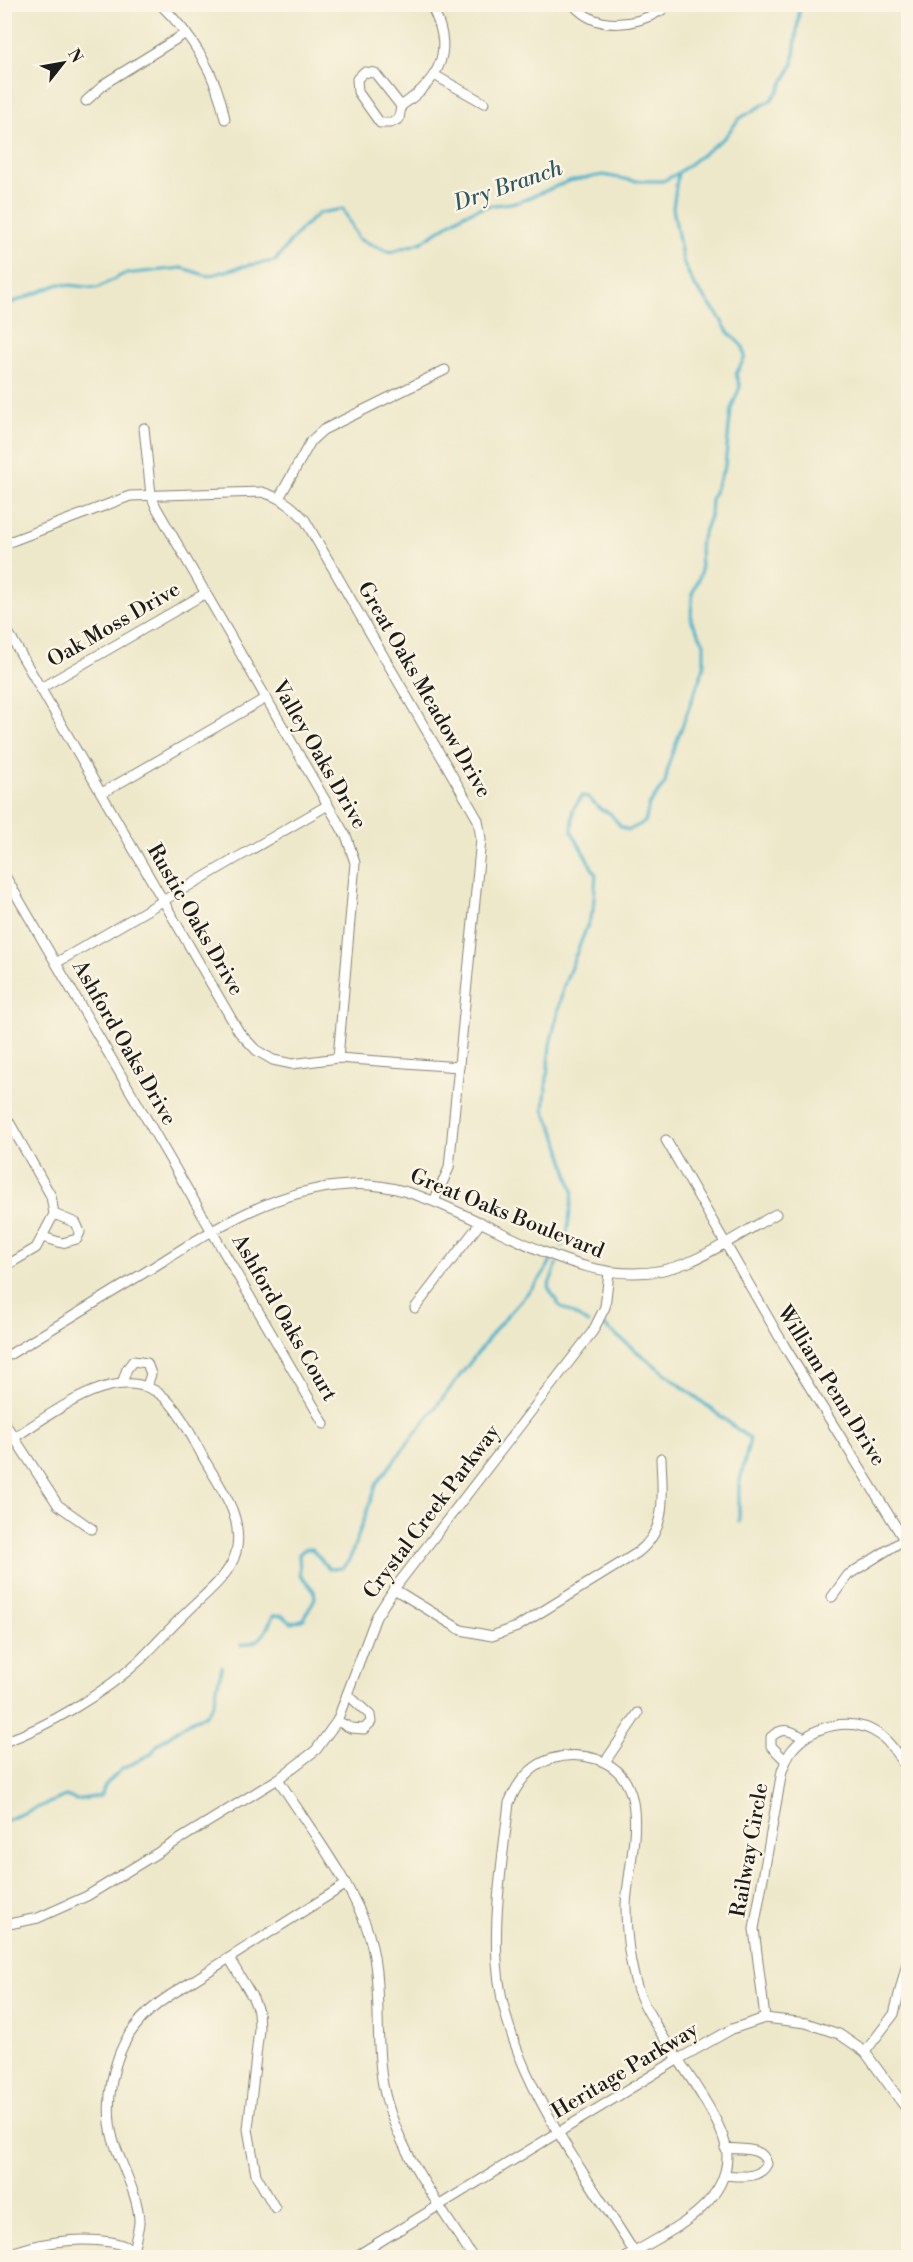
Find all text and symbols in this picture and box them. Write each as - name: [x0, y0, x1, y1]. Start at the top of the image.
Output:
- north arrow: [33, 33, 93, 93]
- text: N: [63, 45, 87, 67]
- water label: Dry Branch: [449, 155, 566, 217]
- street label: Oak Moss Drive: [43, 577, 185, 673]
- street label: Great Oaks Meadow Drive: [351, 577, 497, 803]
- street label: Valley Oaks Drive: [265, 675, 372, 834]
- street label: Rustic Oaks Drive: [141, 839, 249, 1001]
- street label: Ashford Oaks Drive: [66, 955, 182, 1130]
- street label: Great Oaks Boulevard: [406, 1163, 608, 1265]
- street label: Ashford Oaks Court: [225, 1229, 343, 1406]
- street label: William Penn Drive: [771, 1300, 891, 1471]
- street label: Crystal Creek Parkway: [358, 1419, 507, 1604]
- street label: Railway Circle: [725, 1781, 775, 1919]
- street label: Heritage Parkway: [547, 2017, 704, 2125]

